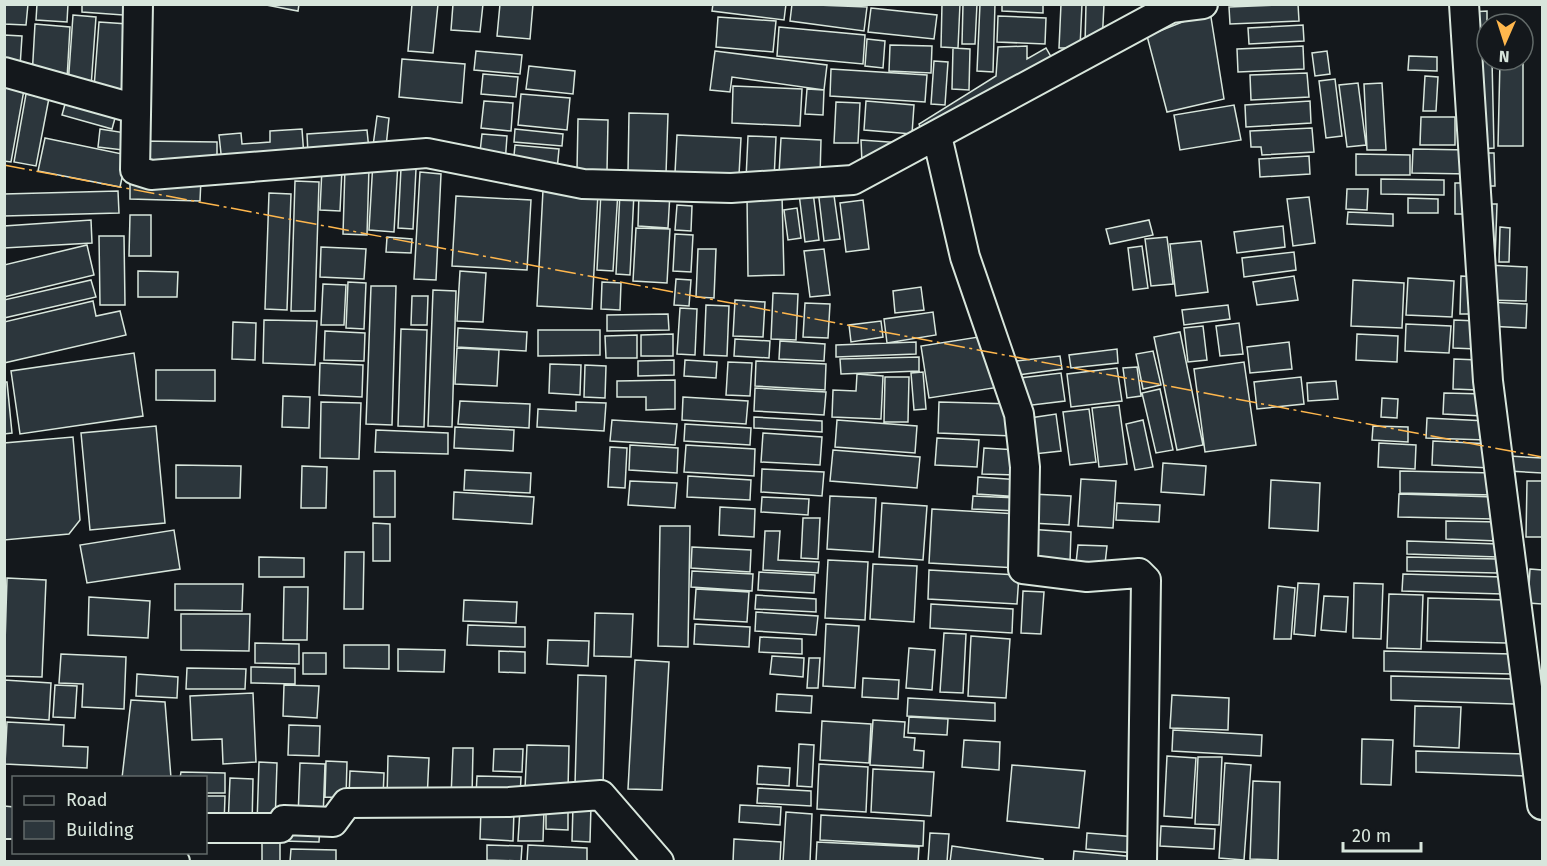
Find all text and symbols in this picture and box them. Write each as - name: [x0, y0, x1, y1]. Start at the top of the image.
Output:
- north arrow: [1475, 12, 1535, 72]
- text: N: [1498, 47, 1510, 66]
- legend: [12, 776, 207, 854]
- text: Road: [66, 789, 108, 811]
- scale bar: [1343, 815, 1421, 853]
- text: Building: [66, 819, 134, 841]
- text: 20 m: [1352, 825, 1391, 847]

